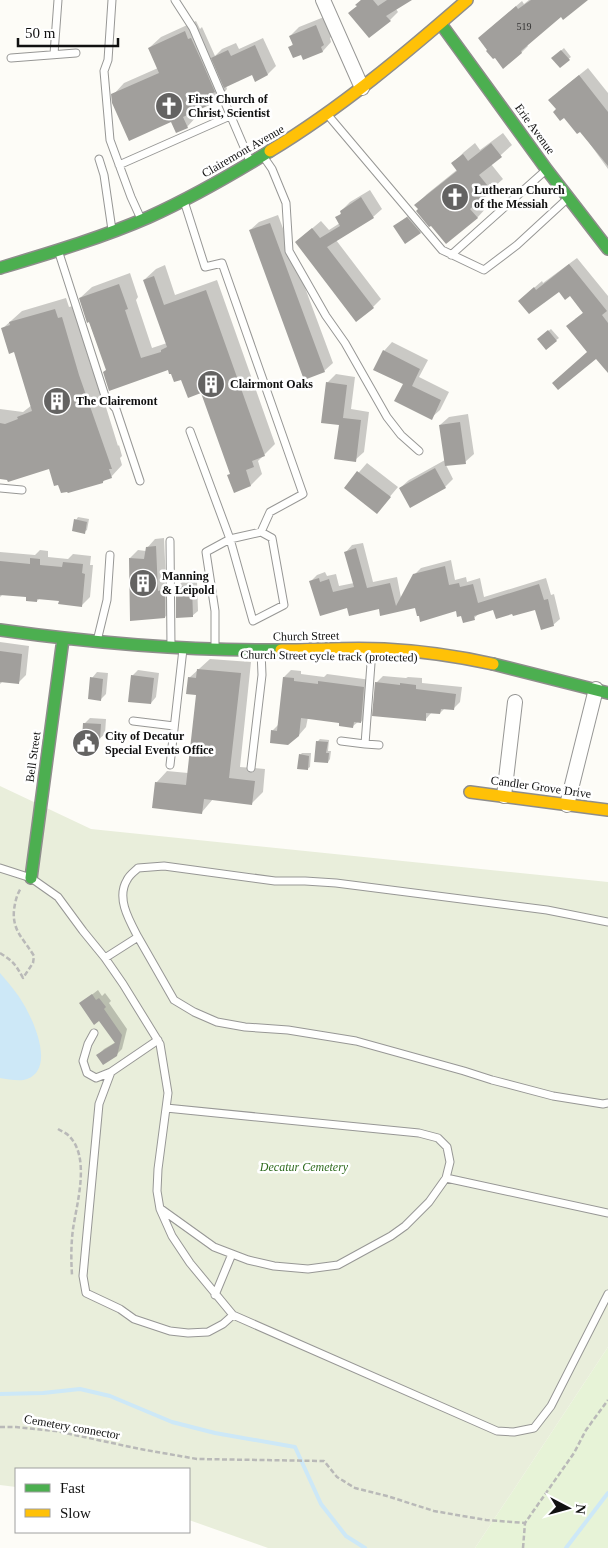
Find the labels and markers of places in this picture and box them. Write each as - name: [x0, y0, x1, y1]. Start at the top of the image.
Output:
- church icon: First Church of Christ, Scientist: [154, 91, 184, 121]
- place label: First Church of Christ, Scientist: [188, 92, 270, 120]
- church icon: Lutheran Church of the Messiah: [440, 182, 470, 212]
- place label: Lutheran Church of the Messiah: [474, 183, 565, 211]
- building icon: Clairmont Oaks: [196, 369, 226, 399]
- place label: Clairmont Oaks: [230, 377, 313, 391]
- building icon: The Clairemont: [42, 386, 72, 416]
- place label: The Clairemont: [76, 394, 157, 408]
- building icon: Manning & Leipold: [128, 568, 158, 598]
- place label: Manning & Leipold: [162, 569, 215, 597]
- public building icon: City of Decatur Special Events Office: [71, 728, 101, 758]
- place label: City of Decatur Special Events Office: [105, 729, 214, 757]

